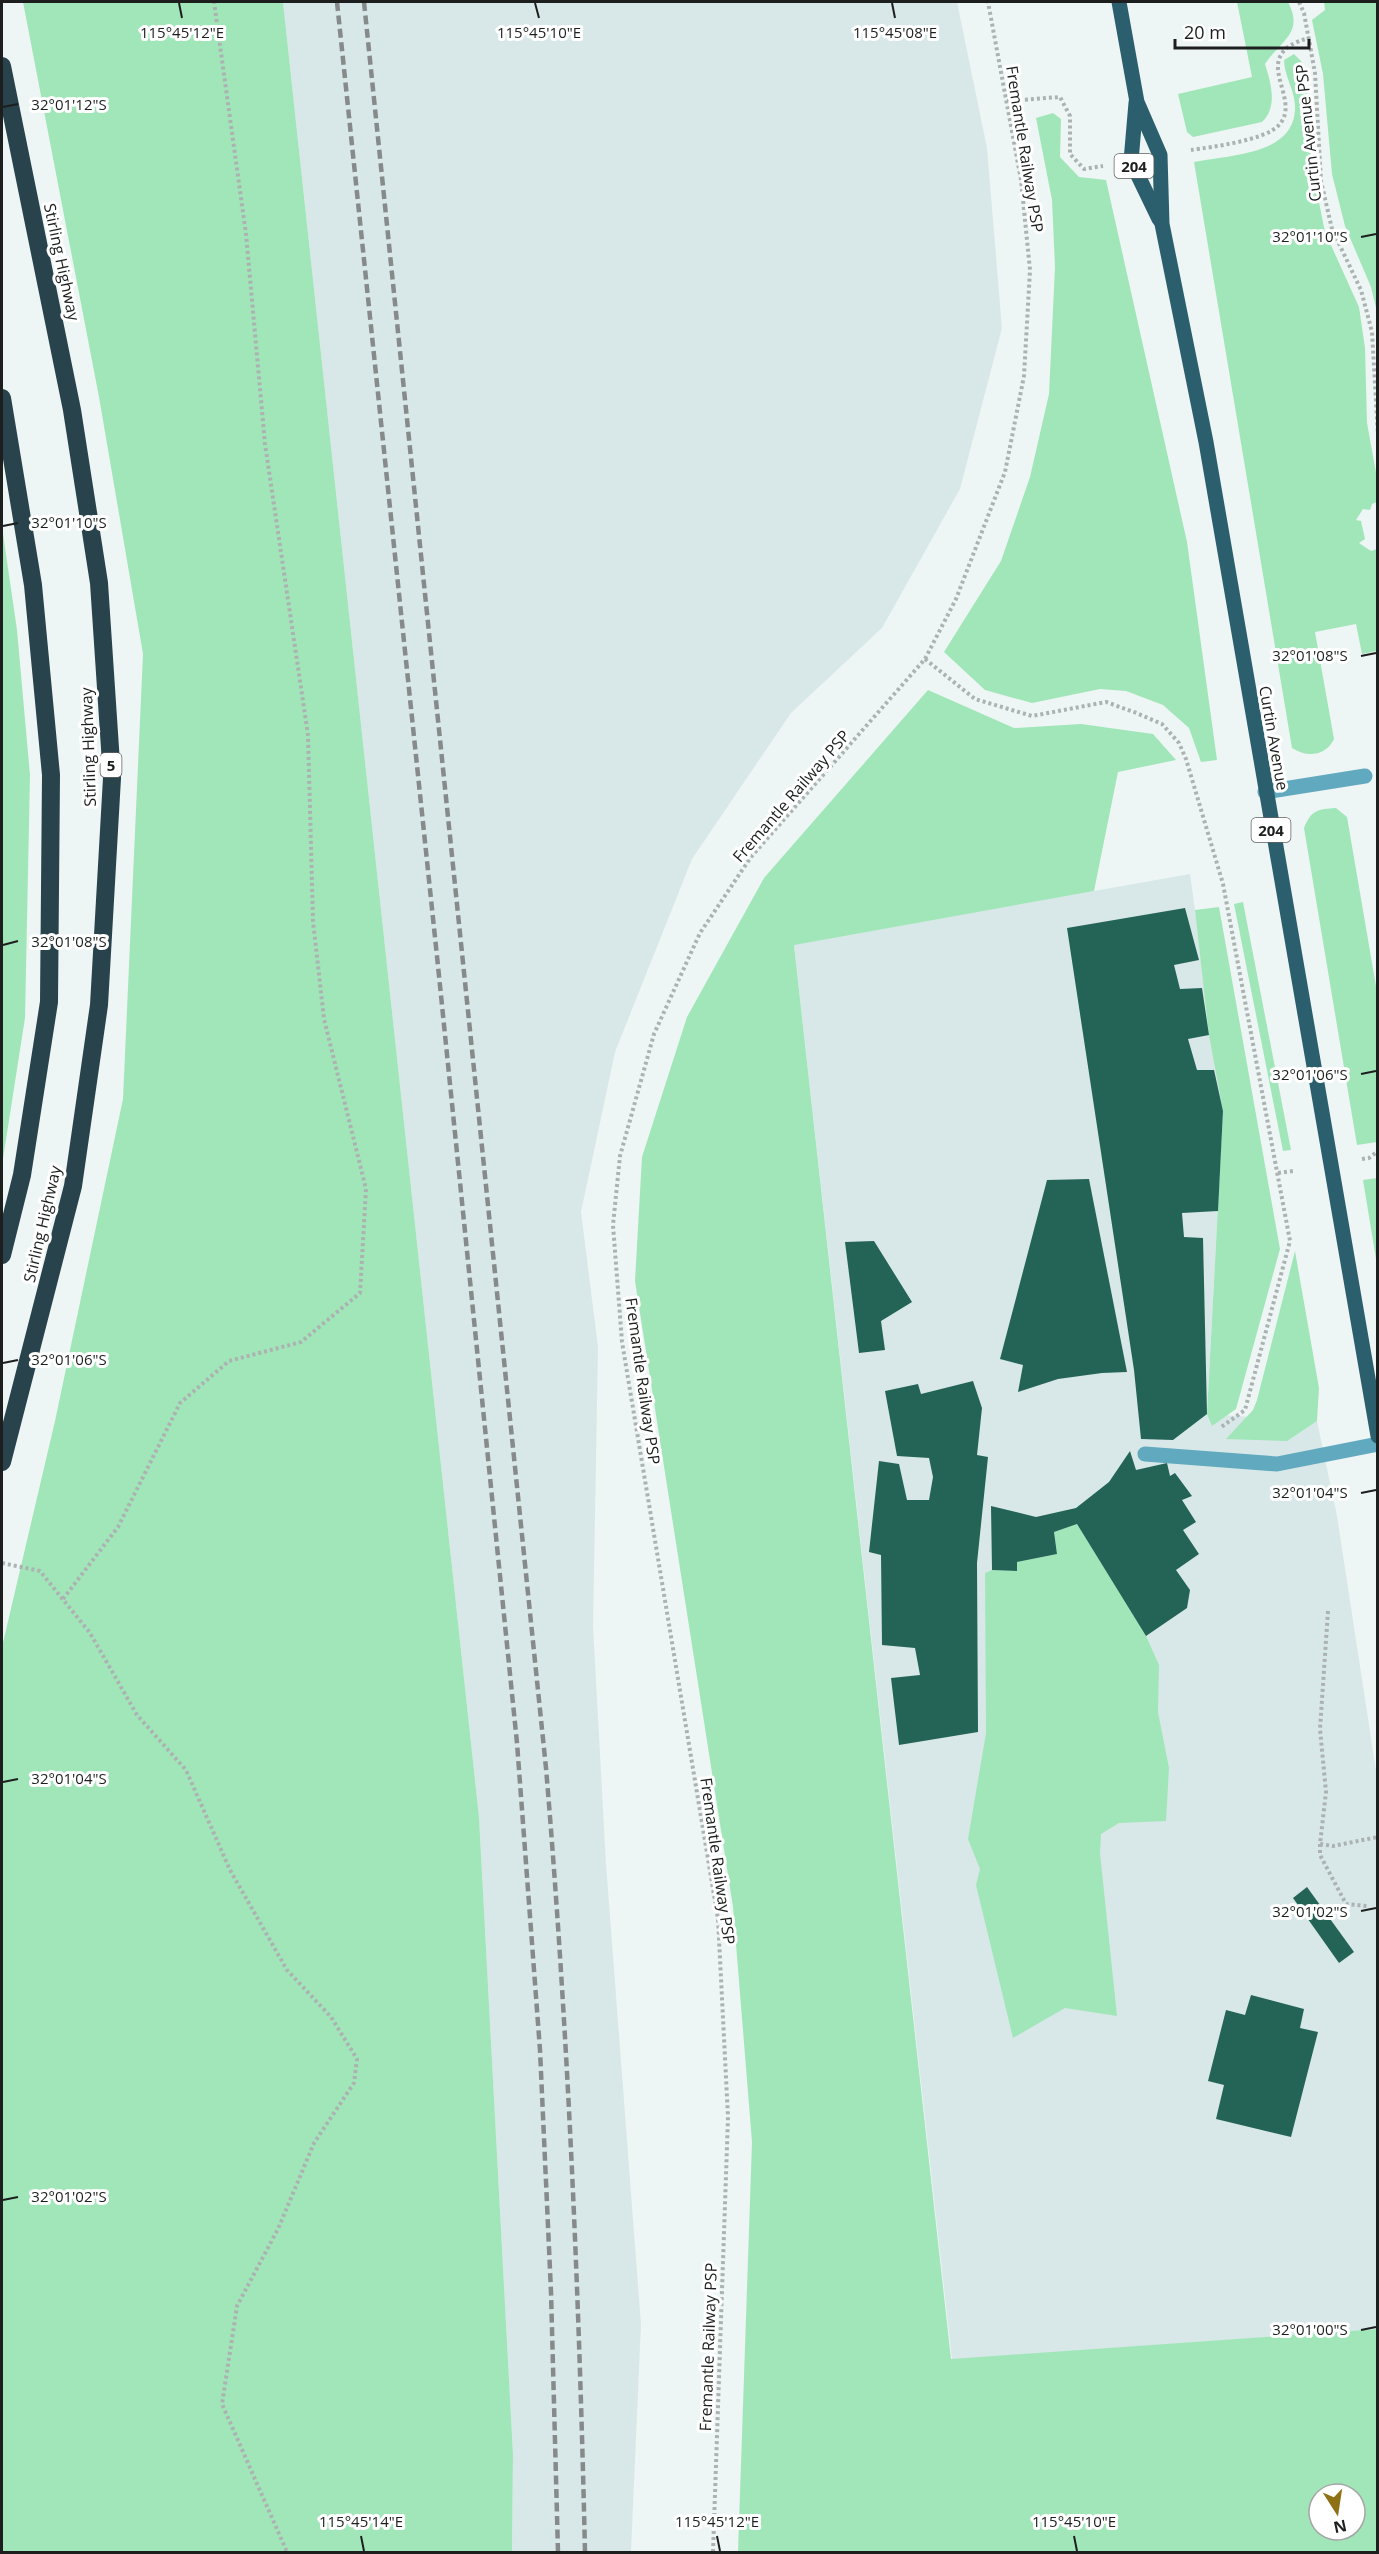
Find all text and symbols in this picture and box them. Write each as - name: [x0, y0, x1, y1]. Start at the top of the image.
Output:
- scale bar: [1175, 12, 1308, 50]
- text: 20 m: [1184, 20, 1226, 44]
- text: 115°45'12"E: [140, 22, 224, 42]
- text: 115°45'10"E: [497, 22, 581, 42]
- text: 115°45'08"E: [853, 22, 937, 42]
- street label: Curtin Avenue PSP: [1290, 63, 1326, 203]
- street label: Fremantle Railway PSP: [1001, 64, 1049, 234]
- text: 32°01'12"S: [31, 94, 107, 114]
- road number: 204: [1114, 154, 1154, 178]
- street label: Stirling Highway: [39, 201, 85, 324]
- text: 32°01'10"S: [1272, 226, 1348, 246]
- text: 32°01'10"S: [31, 512, 107, 532]
- text: 32°01'08"S: [1272, 645, 1348, 665]
- street label: Curtin Avenue: [1254, 684, 1294, 792]
- street label: Stirling Highway: [75, 686, 101, 807]
- street label: Fremantle Railway PSP: [727, 725, 855, 867]
- road number: 5: [100, 753, 122, 777]
- road number: 204: [1252, 818, 1290, 842]
- text: 32°01'08"S: [31, 931, 107, 951]
- text: 32°01'06"S: [1272, 1064, 1348, 1084]
- street label: Stirling Highway: [18, 1162, 66, 1285]
- street label: Fremantle Railway PSP: [620, 1296, 666, 1466]
- text: 32°01'06"S: [31, 1349, 107, 1369]
- text: 32°01'04"S: [1272, 1482, 1348, 1502]
- text: 32°01'04"S: [31, 1768, 107, 1788]
- street label: Fremantle Railway PSP: [695, 1776, 741, 1946]
- text: 32°01'02"S: [1272, 1901, 1348, 1921]
- text: 32°01'02"S: [31, 2186, 107, 2206]
- street label: Fremantle Railway PSP: [694, 2262, 722, 2432]
- text: 32°01'00"S: [1272, 2319, 1348, 2339]
- north arrow: [1307, 2482, 1367, 2542]
- text: 115°45'14"E: [319, 2511, 403, 2531]
- text: 115°45'12"E: [675, 2511, 759, 2531]
- text: 115°45'10"E: [1032, 2511, 1116, 2531]
- text: N: [1331, 2515, 1349, 2539]

